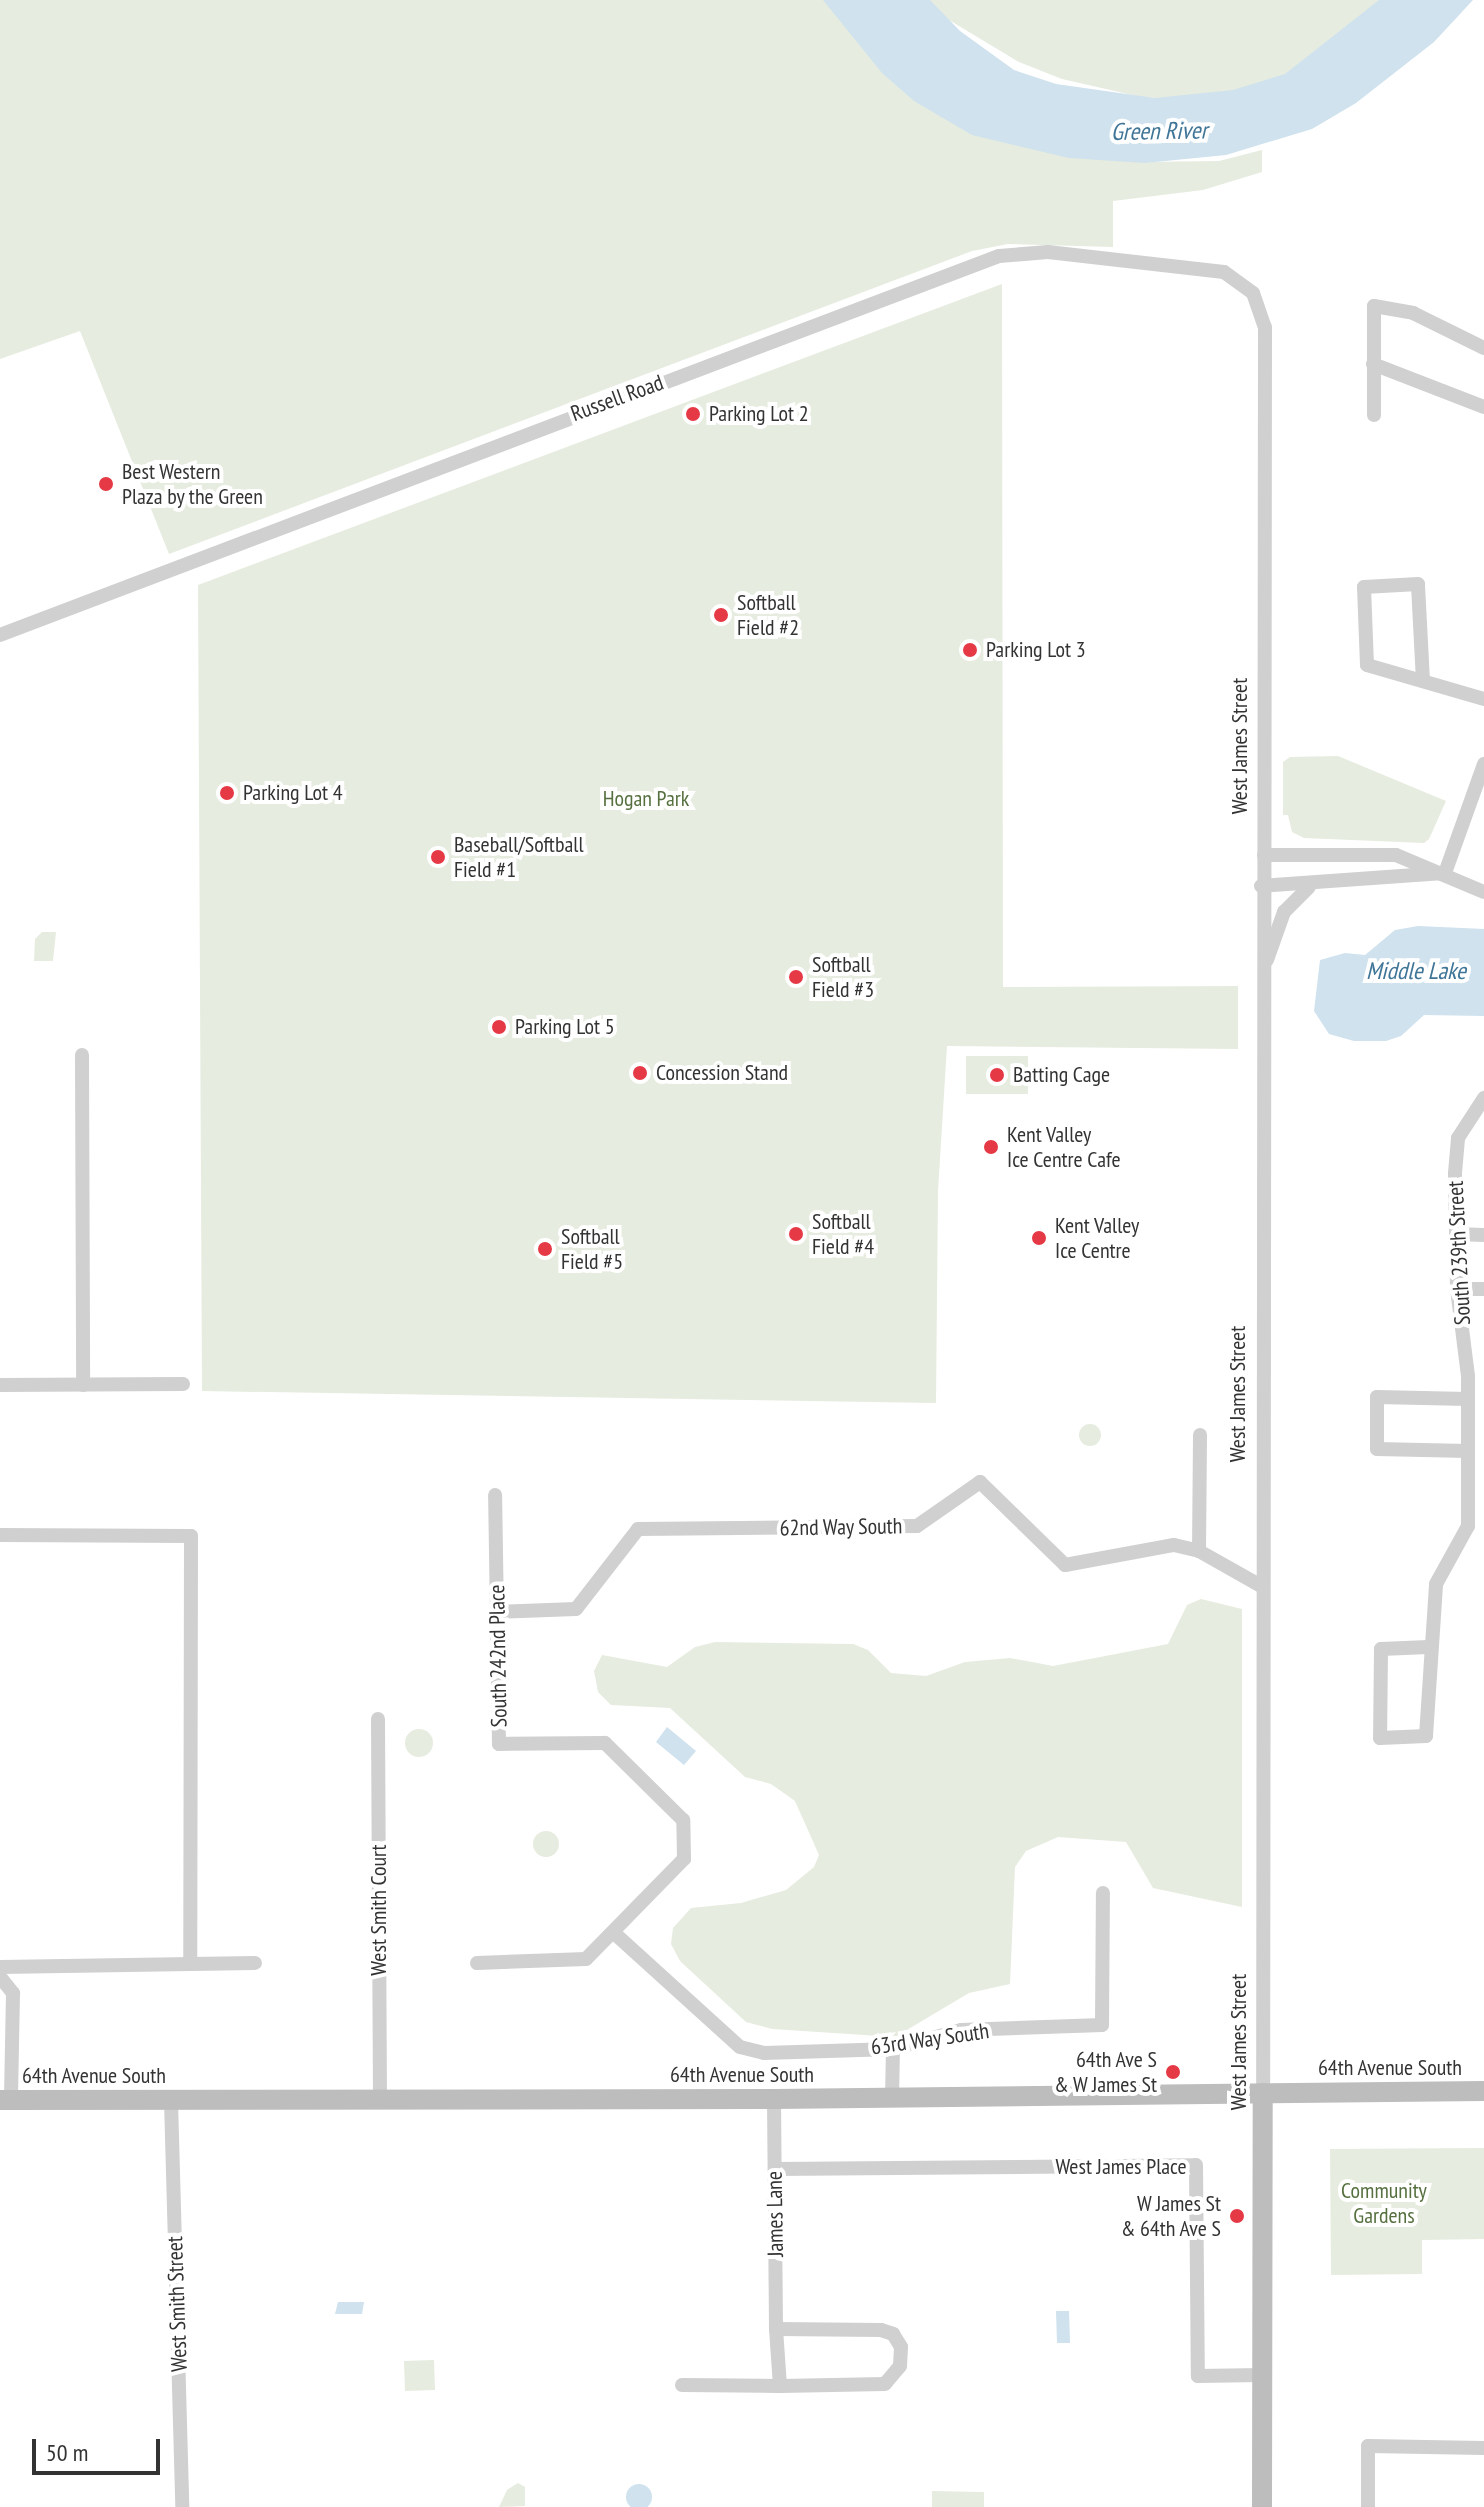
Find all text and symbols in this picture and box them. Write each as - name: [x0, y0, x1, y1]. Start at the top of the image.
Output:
- water label: Green River: [1111, 116, 1207, 146]
- street label: Russell Road: [567, 369, 667, 427]
- place label: Parking Lot 2: [709, 401, 809, 427]
- marker: Parking Lot 2: [684, 405, 702, 423]
- place label: Best Western Plaza by the Green: [122, 458, 263, 510]
- marker: Best Western Plaza by the Green: [97, 475, 115, 493]
- place label: Softball Field #2: [737, 589, 799, 640]
- marker: Softball Field #2: [712, 606, 730, 624]
- place label: Parking Lot 3: [986, 637, 1086, 663]
- marker: Parking Lot 3: [961, 641, 979, 659]
- street label: West James Street: [1227, 678, 1253, 814]
- place label: Parking Lot 4: [243, 780, 343, 806]
- marker: Parking Lot 4: [218, 784, 236, 802]
- park label: Hogan Park: [603, 786, 689, 812]
- place label: Baseball/Softball Field #1: [454, 831, 584, 882]
- marker: Baseball/Softball Field #1: [429, 848, 447, 866]
- place label: Softball Field #3: [812, 951, 874, 1002]
- water label: Middle Lake: [1366, 957, 1466, 985]
- marker: Softball Field #3: [787, 968, 805, 986]
- place label: Parking Lot 5: [515, 1014, 615, 1040]
- marker: Parking Lot 5: [490, 1018, 508, 1036]
- place label: Concession Stand: [656, 1060, 788, 1086]
- place label: Batting Cage: [1013, 1062, 1110, 1088]
- marker: Concession Stand: [631, 1064, 649, 1082]
- marker: Batting Cage: [988, 1066, 1006, 1084]
- place label: Kent Valley Ice Centre Cafe: [1007, 1121, 1121, 1172]
- marker: Kent Valley Ice Centre Cafe: [982, 1138, 1000, 1156]
- street label: South 239th Street: [1442, 1180, 1476, 1326]
- place label: Softball Field #4: [812, 1208, 874, 1260]
- place label: Kent Valley Ice Centre: [1055, 1212, 1140, 1264]
- place label: Softball Field #5: [561, 1223, 623, 1274]
- marker: Softball Field #4: [787, 1225, 805, 1243]
- marker: Kent Valley Ice Centre: [1030, 1229, 1048, 1247]
- marker: Softball Field #5: [536, 1240, 554, 1258]
- street label: West James Street: [1225, 1326, 1251, 1462]
- street label: 62nd Way South: [779, 1513, 903, 1541]
- street label: South 242nd Place: [484, 1584, 512, 1728]
- street label: West Smith Court: [366, 1844, 392, 1976]
- street label: West James Street: [1226, 1974, 1252, 2110]
- street label: 63rd Way South: [869, 2018, 991, 2060]
- place label: 64th Ave S & W James St: [1053, 2046, 1157, 2098]
- street label: 64th Avenue South: [1318, 2055, 1462, 2081]
- street label: 64th Avenue South: [670, 2062, 814, 2088]
- street label: 64th Avenue South: [22, 2063, 166, 2089]
- marker: 64th Ave S & W James St: [1164, 2063, 1182, 2081]
- street label: West James Place: [1055, 2154, 1187, 2180]
- street label: James Lane: [761, 2171, 789, 2257]
- park label: Community Gardens: [1341, 2177, 1427, 2228]
- place label: W James St & 64th Ave S: [1120, 2190, 1221, 2242]
- marker: W James St & 64th Ave S: [1228, 2207, 1246, 2225]
- street label: West Smith Street: [161, 2236, 193, 2372]
- scale bar: [36, 2423, 164, 2473]
- text: 50 m: [46, 2437, 88, 2468]

